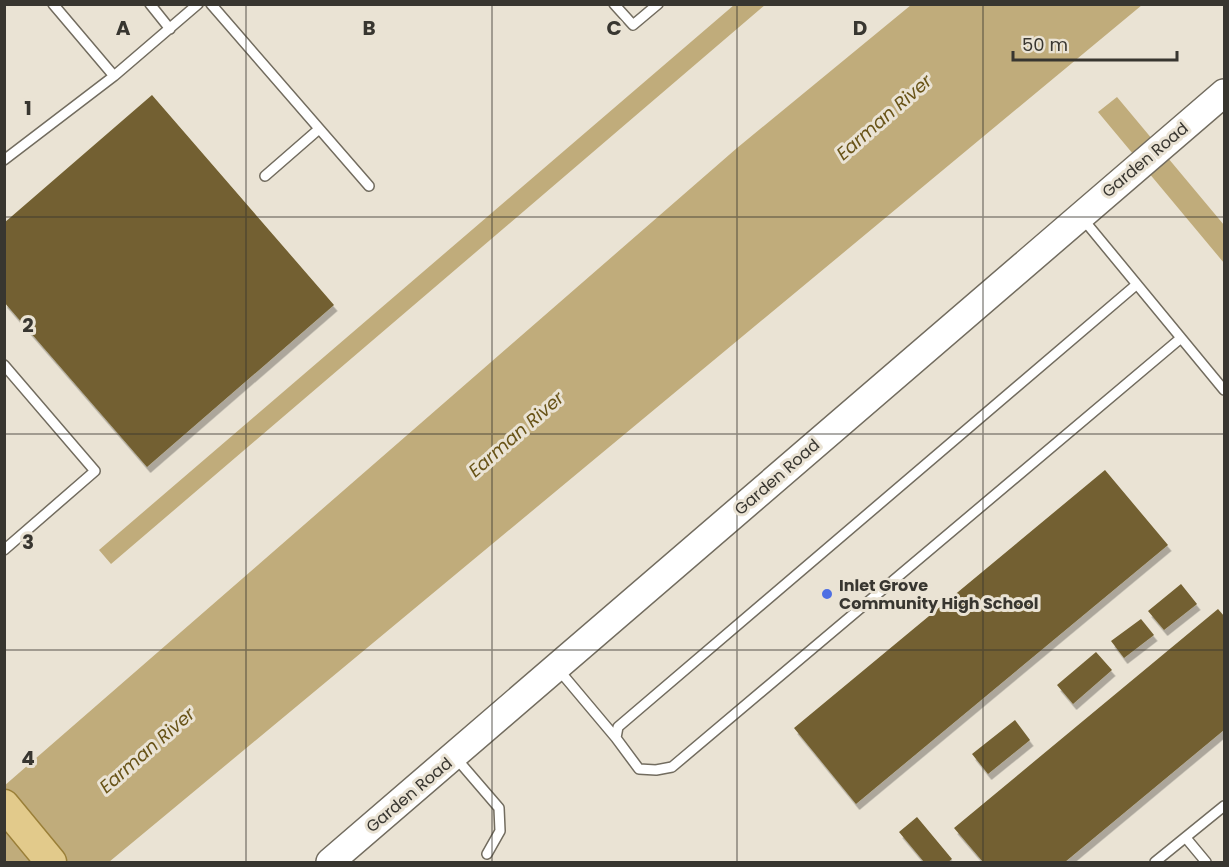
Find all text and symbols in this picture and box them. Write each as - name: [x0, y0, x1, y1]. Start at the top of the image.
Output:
- text: A: [116, 14, 131, 42]
- text: B: [362, 14, 376, 42]
- text: C: [606, 14, 622, 42]
- text: D: [853, 14, 867, 42]
- scale bar: [1013, 24, 1176, 62]
- text: 50 m: [1022, 32, 1068, 57]
- water label: Earman River: [831, 68, 938, 165]
- text: 1: [24, 94, 32, 122]
- street label: Garden Road: [1097, 117, 1193, 203]
- text: 2: [22, 311, 34, 339]
- water label: Earman River: [463, 385, 570, 482]
- street label: Garden Road: [729, 434, 825, 520]
- text: 3: [22, 528, 34, 556]
- place label: Inlet Grove Community High School: [839, 574, 1038, 615]
- marker: Inlet Grove Community High School: [820, 587, 834, 601]
- water label: Earman River: [94, 701, 201, 798]
- text: 4: [21, 744, 35, 772]
- street label: Garden Road: [361, 752, 457, 838]

